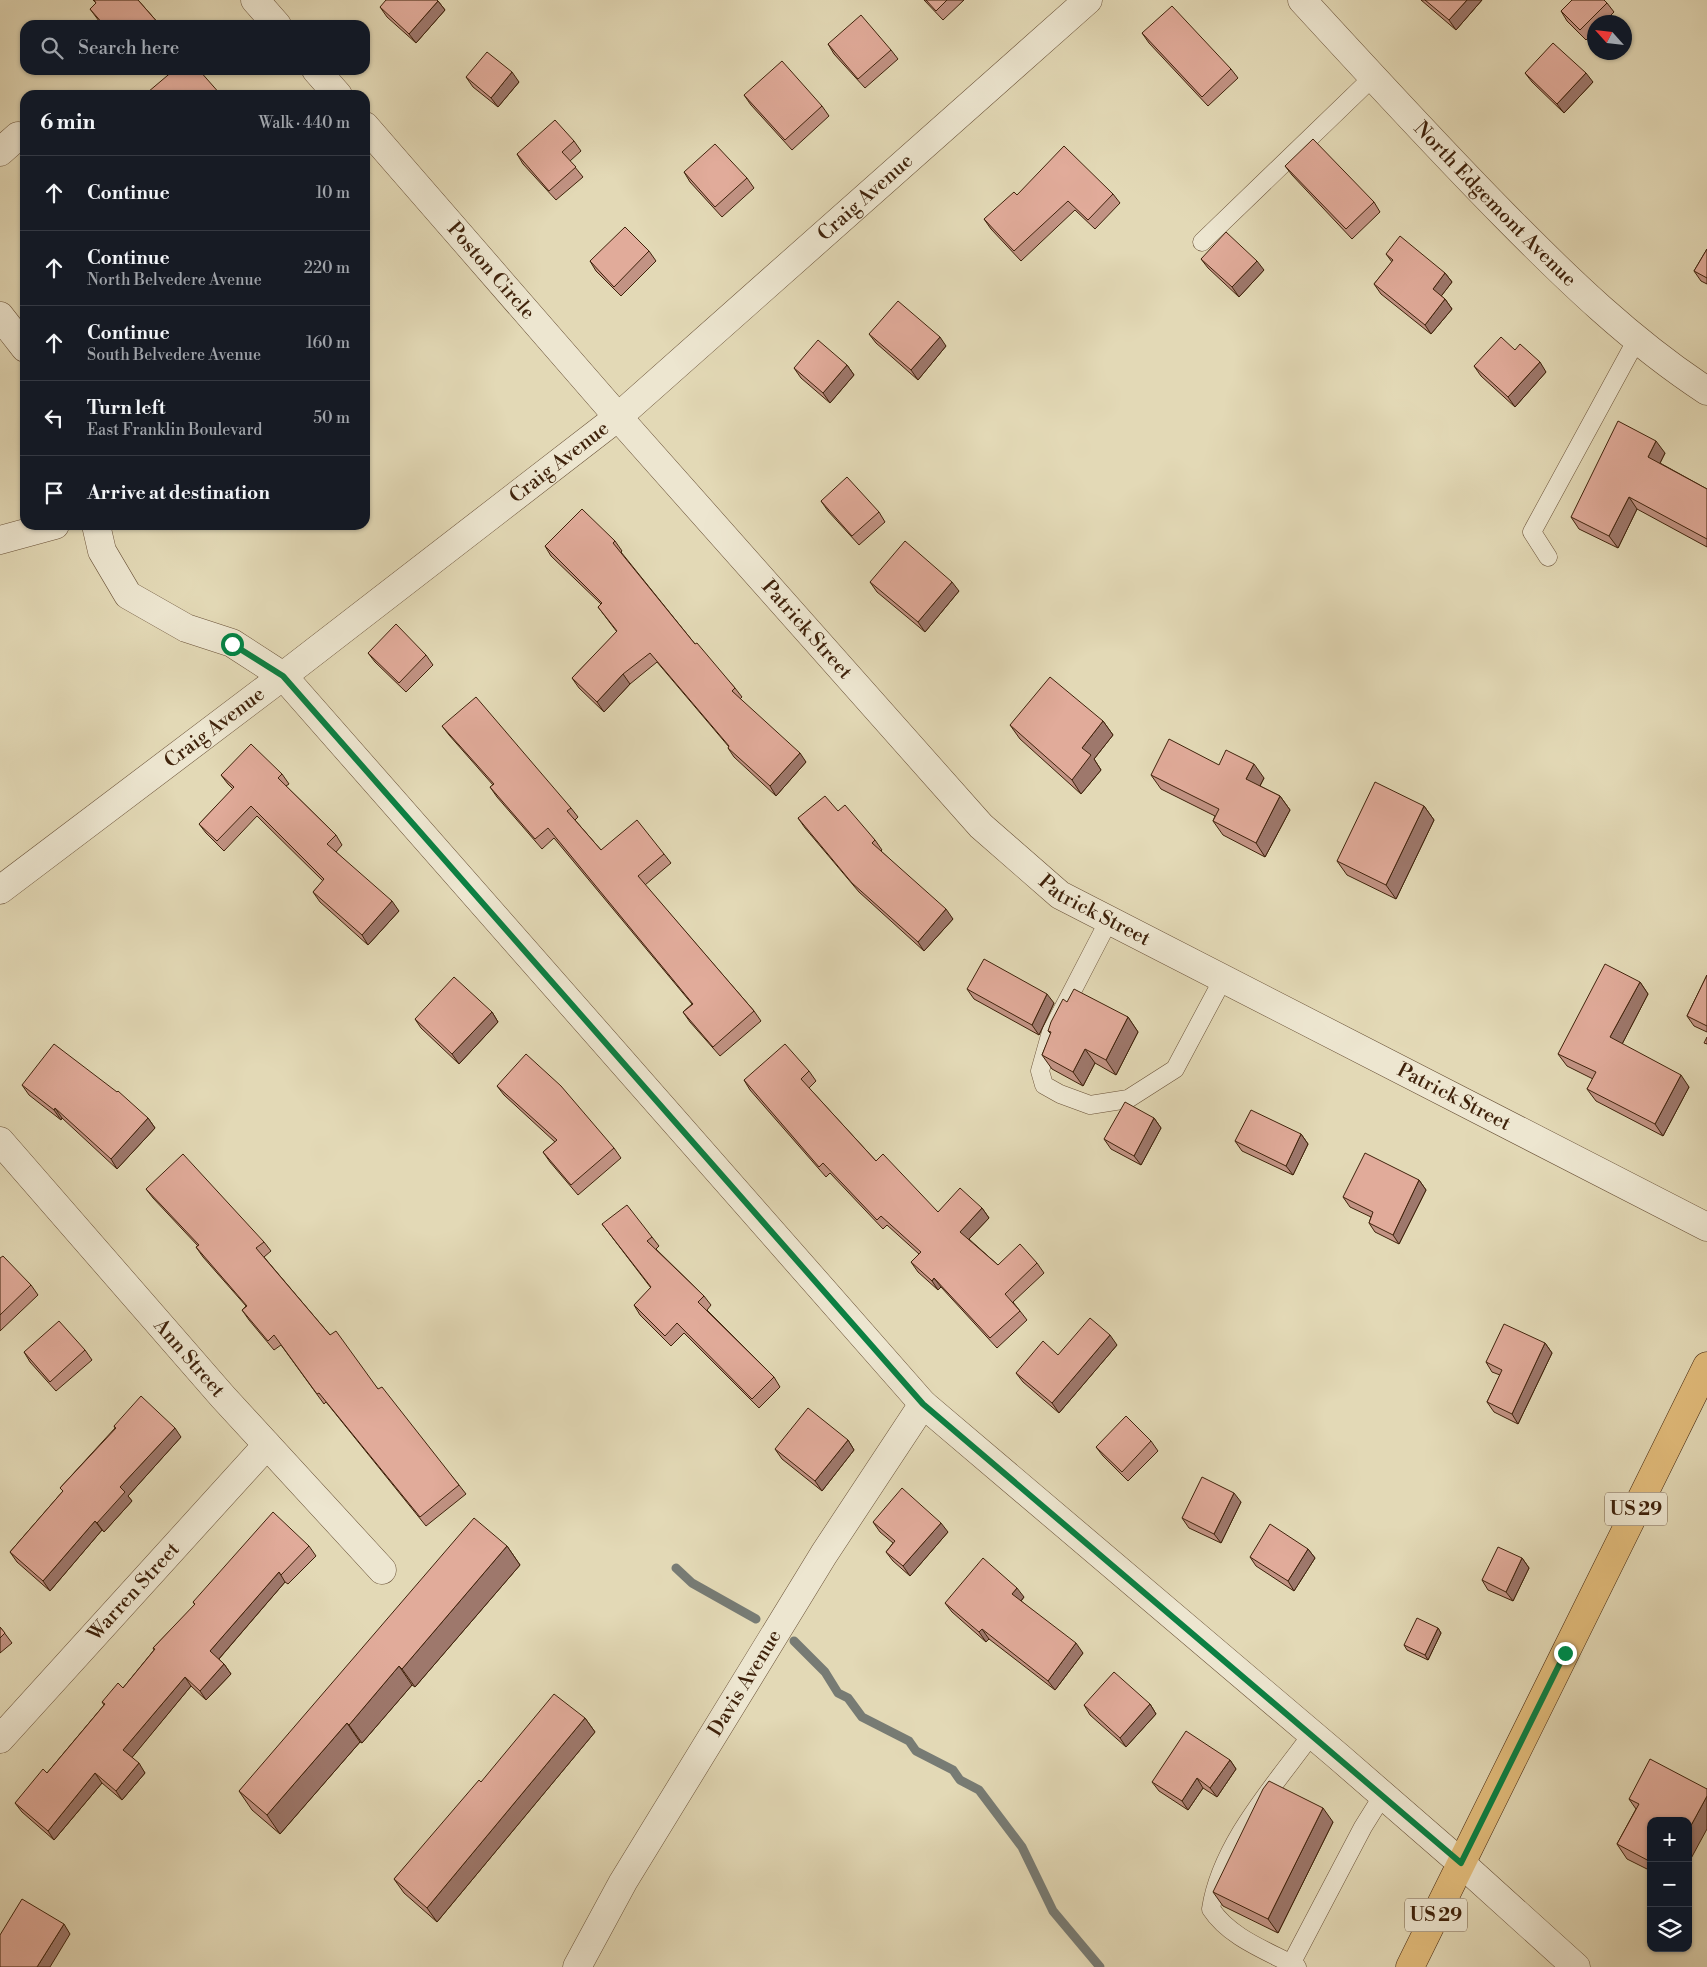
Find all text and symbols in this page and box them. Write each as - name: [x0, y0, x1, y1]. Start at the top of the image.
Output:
- north arrow: [1587, 15, 1632, 60]
- search box: [20, 20, 370, 75]
- icon: search: [38, 34, 66, 62]
- text: Search here: [78, 36, 179, 60]
- text: 6 min: [40, 110, 95, 136]
- text: Walk · 440 m: [259, 113, 350, 133]
- street label: North Edgemont Avenue: [1408, 116, 1582, 292]
- street label: Craig Avenue: [812, 148, 918, 246]
- icon: ahead: [40, 179, 68, 207]
- text: Continue: [87, 181, 170, 205]
- text: 10 m: [316, 183, 350, 203]
- street label: Poston Circle: [442, 217, 540, 325]
- text: Continue: [87, 246, 170, 270]
- icon: ahead: [40, 254, 68, 282]
- text: 220 m: [304, 258, 350, 278]
- text: North Belvedere Avenue: [87, 270, 262, 290]
- text: Continue: [87, 321, 170, 345]
- icon: ahead: [40, 329, 68, 357]
- text: 160 m: [306, 333, 350, 353]
- text: South Belvedere Avenue: [87, 345, 261, 365]
- text: Turn left: [87, 396, 166, 420]
- icon: left: [40, 404, 68, 432]
- text: 50 m: [313, 408, 350, 428]
- street label: Craig Avenue: [504, 416, 614, 509]
- text: East Franklin Boulevard: [87, 420, 262, 440]
- icon: arrive: [40, 479, 68, 507]
- text: Arrive at destination: [87, 481, 270, 505]
- street label: Patrick Street: [756, 575, 857, 685]
- route start: [221, 633, 244, 656]
- street label: Craig Avenue: [159, 682, 270, 774]
- street label: Patrick Street: [1033, 869, 1155, 952]
- street label: Patrick Street: [1393, 1058, 1515, 1137]
- street label: Ann Street: [148, 1313, 230, 1403]
- road number: US 29: [1605, 1492, 1667, 1526]
- street label: Warren Street: [82, 1537, 185, 1647]
- street label: Davis Avenue: [703, 1625, 787, 1741]
- route end: [1554, 1642, 1577, 1665]
- map controls: [1647, 1817, 1692, 1952]
- button: +: [1647, 1817, 1692, 1862]
- button: −: [1647, 1862, 1692, 1907]
- road number: US 29: [1405, 1898, 1467, 1932]
- button: layers: [1647, 1907, 1692, 1952]

